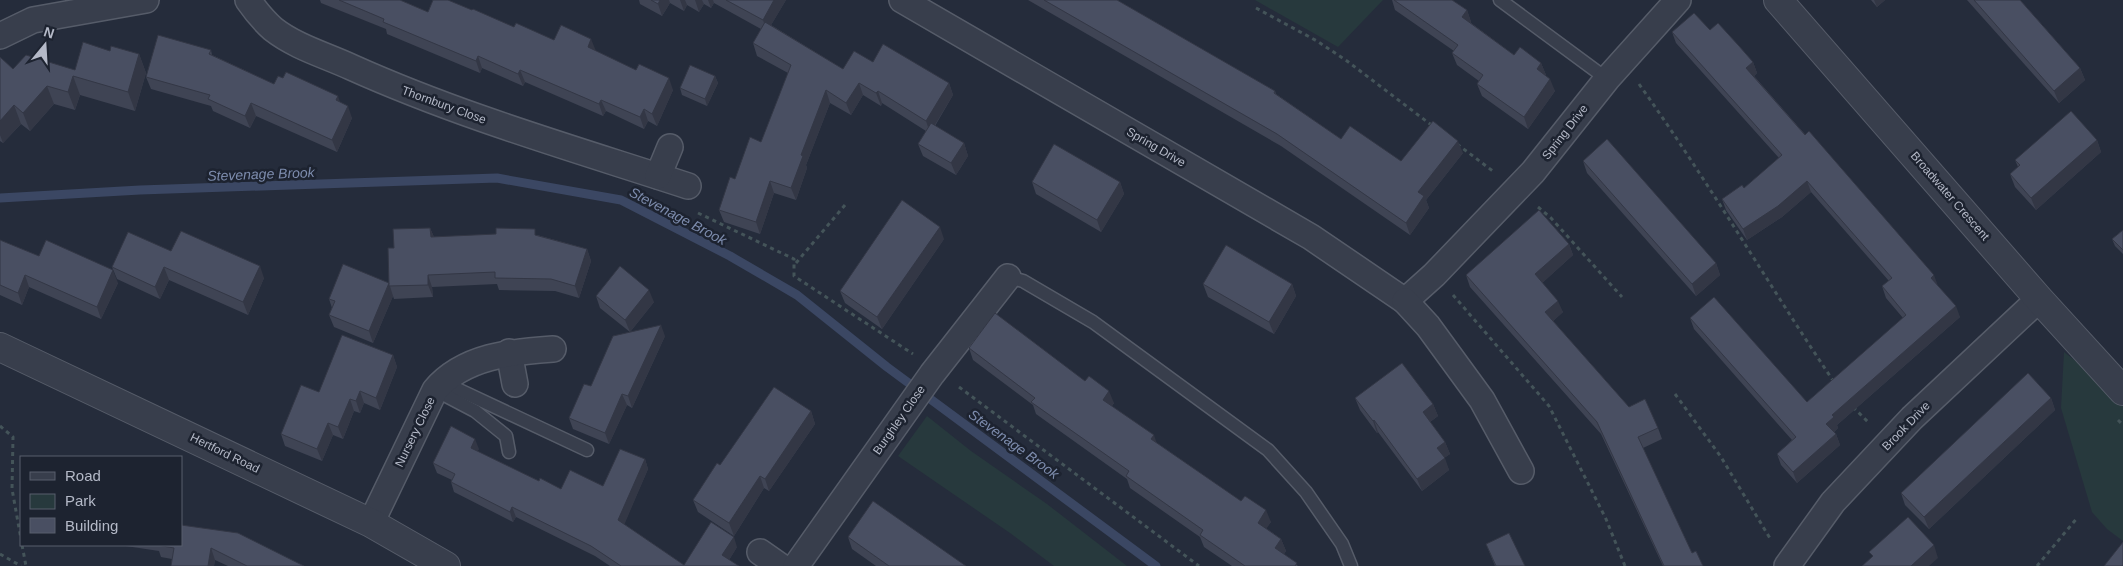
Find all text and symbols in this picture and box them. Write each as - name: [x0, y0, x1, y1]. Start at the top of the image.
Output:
- north arrow: [20, 20, 70, 70]
- text: N: [42, 23, 56, 42]
- street label: Thornbury Close: [400, 83, 488, 127]
- street label: Spring Drive: [1539, 101, 1591, 162]
- street label: Spring Drive: [1124, 124, 1188, 170]
- street label: Broadwater Crescent: [1908, 149, 1993, 244]
- water label: Stevenage Brook: [207, 164, 316, 184]
- water label: Stevenage Brook: [627, 184, 730, 249]
- street label: Burghley Close: [870, 382, 928, 457]
- street label: Nursery Close: [392, 394, 438, 469]
- street label: Brook Drive: [1879, 398, 1933, 453]
- water label: Stevenage Brook: [966, 406, 1063, 483]
- street label: Hertford Road: [188, 430, 262, 476]
- legend: [20, 456, 182, 546]
- text: Road: [65, 467, 101, 484]
- text: Park: [65, 492, 96, 509]
- text: Building: [65, 517, 118, 534]

